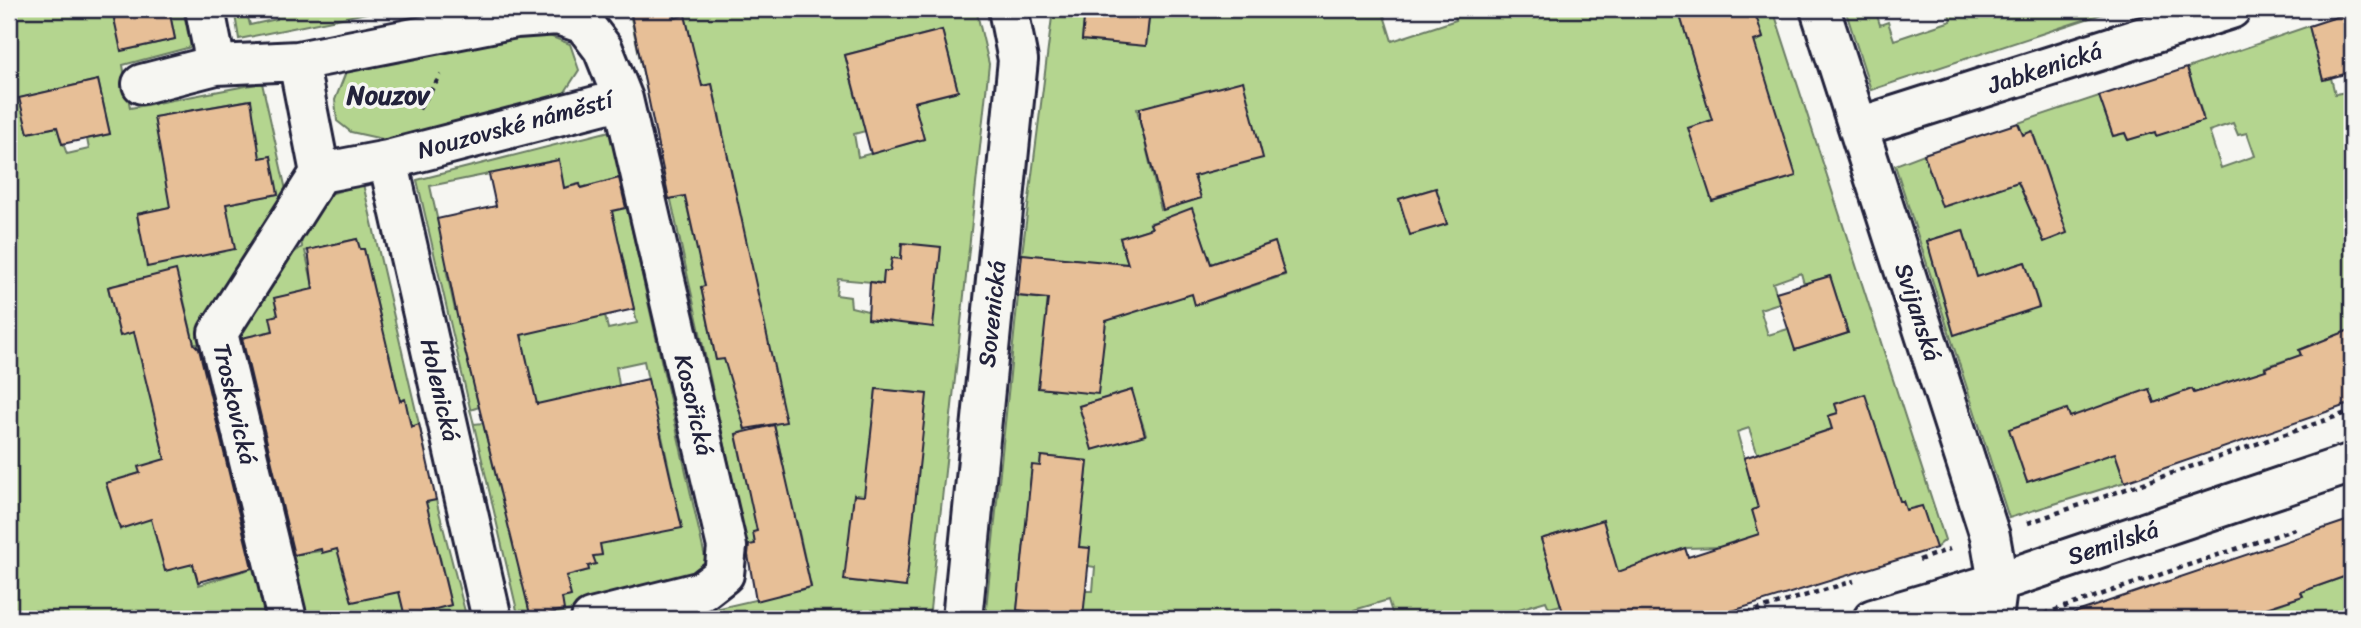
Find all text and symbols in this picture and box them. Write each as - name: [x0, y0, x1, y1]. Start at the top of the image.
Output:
- street label: Jabkenická: [1981, 30, 2108, 107]
- district label: Nouzov: [346, 72, 431, 118]
- street label: Nouzovské náměstí: [412, 78, 621, 171]
- street label: Svijanská: [1882, 257, 1954, 367]
- street label: Sovenická: [966, 259, 1018, 369]
- street label: Holenická: [408, 334, 472, 446]
- street label: Troskovická: [201, 339, 269, 469]
- street label: Kosořická: [662, 350, 726, 460]
- street label: Semilská: [2062, 509, 2164, 577]

